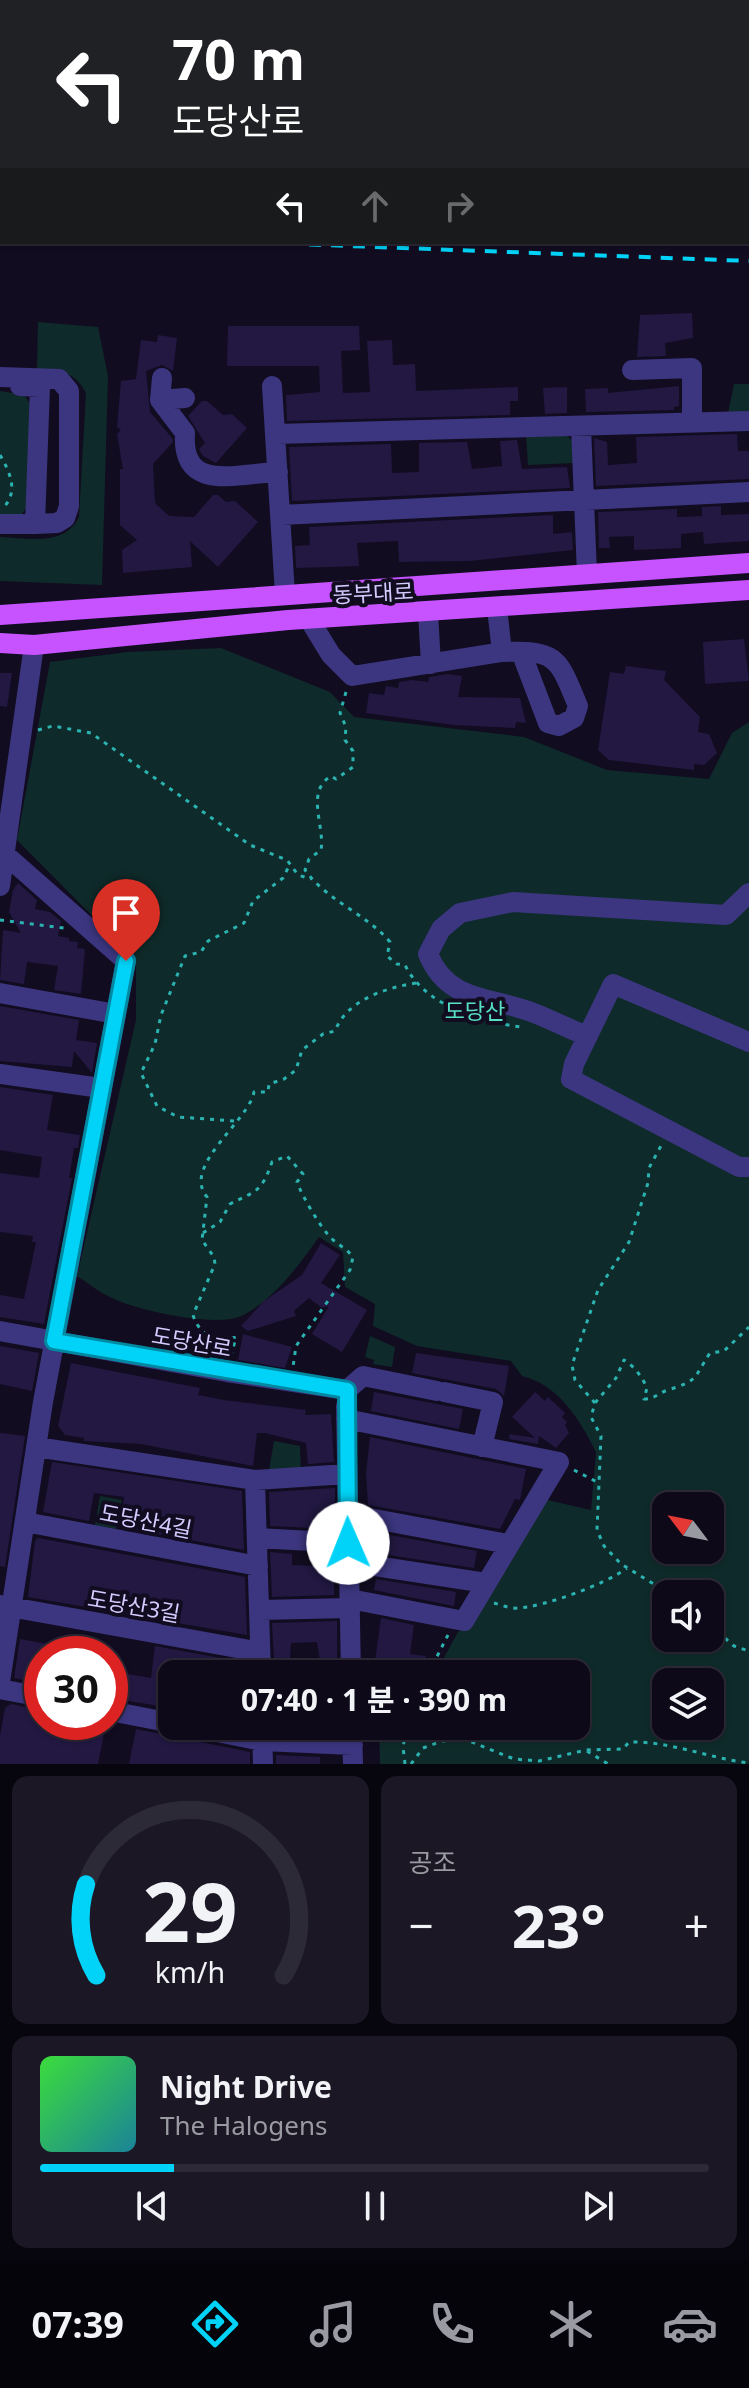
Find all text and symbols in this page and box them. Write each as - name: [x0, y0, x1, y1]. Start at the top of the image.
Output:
- text: 70 m: [172, 20, 305, 96]
- icon: left: [40, 32, 144, 136]
- text: 도당산로: [172, 96, 304, 145]
- icon: left: [269, 184, 313, 228]
- icon: ahead: [353, 184, 397, 228]
- icon: right: [437, 184, 481, 228]
- street label: 동부대로: [332, 575, 414, 609]
- pin: [92, 879, 160, 961]
- icon: arrive: [104, 891, 148, 935]
- park label: 도당산: [445, 995, 505, 1025]
- street label: 도당산로: [150, 1319, 234, 1363]
- north arrow: [652, 1492, 724, 1564]
- map controls: [652, 1492, 724, 1740]
- street label: 도당산4길: [97, 1496, 195, 1544]
- position arrow: [306, 1501, 390, 1585]
- button: sound: [652, 1580, 724, 1652]
- street label: 도당산3길: [85, 1582, 183, 1628]
- speed limit sign: 30: [24, 1636, 128, 1740]
- button: layers: [652, 1668, 724, 1740]
- text: 07:40 · 1 분 · 390 m: [241, 1679, 507, 1720]
- text: 공조: [409, 1844, 456, 1880]
- text: 29: [143, 1853, 238, 1966]
- text: 23°: [512, 1884, 606, 1966]
- text: −: [409, 1895, 434, 1955]
- text: +: [684, 1895, 709, 1955]
- text: km/h: [155, 1952, 225, 1991]
- text: Night Drive: [160, 2066, 332, 2107]
- text: The Halogens: [160, 2107, 327, 2143]
- icon: previous: [130, 2184, 174, 2228]
- icon: pause: [353, 2184, 397, 2228]
- icon: next: [576, 2184, 620, 2228]
- icon: directions: [187, 2296, 243, 2352]
- icon: music: [305, 2296, 361, 2352]
- icon: phone: [424, 2296, 480, 2352]
- icon: climate: [543, 2296, 599, 2352]
- icon: car: [662, 2296, 718, 2352]
- text: 07:39: [31, 2300, 124, 2349]

